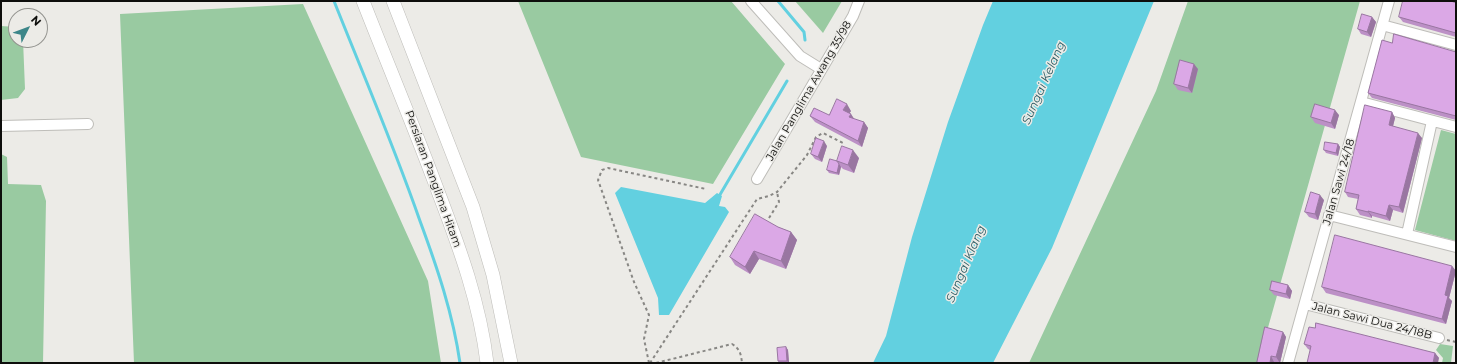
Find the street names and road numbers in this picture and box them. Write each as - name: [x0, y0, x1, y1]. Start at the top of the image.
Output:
- street label: Jalan Panglima Awang 35/98: [764, 19, 854, 163]
- street label: Persiaran Panglima Hitam: [402, 109, 464, 249]
- street label: Jalan Sawi 24/18: [1320, 137, 1358, 227]
- street label: Jalan Sawi Dua 24/18B: [1311, 300, 1433, 342]

